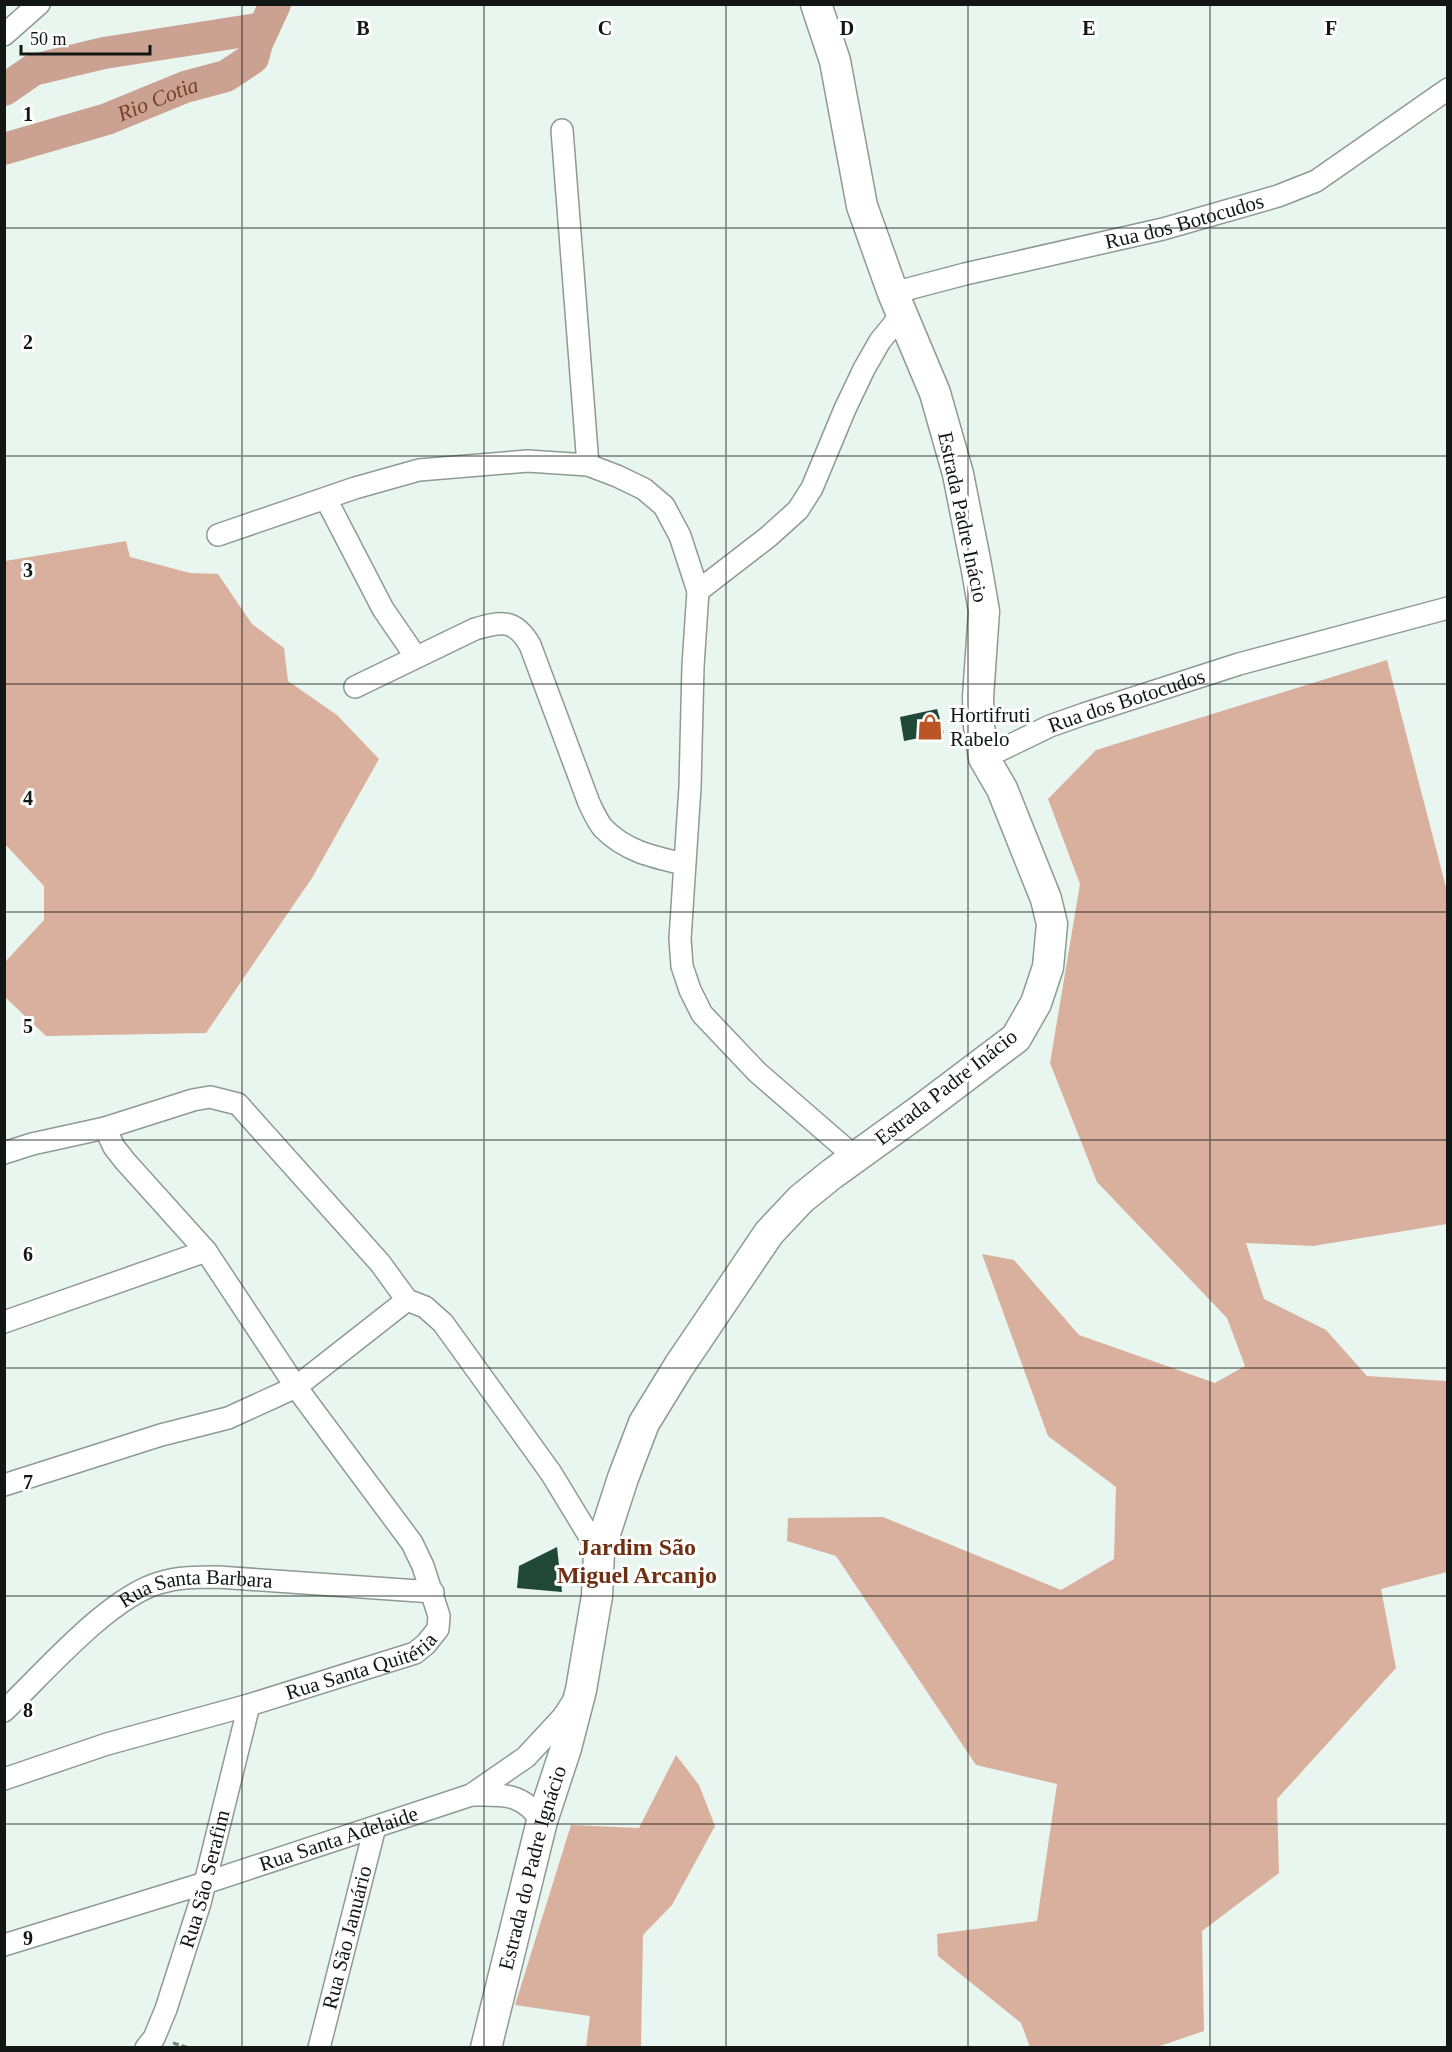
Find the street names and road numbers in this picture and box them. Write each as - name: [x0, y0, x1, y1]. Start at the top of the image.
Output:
- street label: Rua dos Botocudos: [1103, 189, 1266, 254]
- street label: Estrada Padre Inácio: [933, 430, 993, 604]
- street label: Rua dos Botocudos: [1045, 664, 1208, 738]
- street label: Estrada Padre Inácio: [870, 1024, 1022, 1150]
- street label: Rua Santa Barbara: [114, 1565, 274, 1613]
- street label: Rua Santa Quitéria: [283, 1628, 442, 1705]
- street label: Estrada do Padre Ignácio: [494, 1763, 571, 1973]
- street label: Rua Santa Adelaide: [256, 1801, 421, 1876]
- street label: Rua São Serafim: [174, 1807, 235, 1951]
- street label: Rua São Januário: [317, 1863, 377, 2012]

